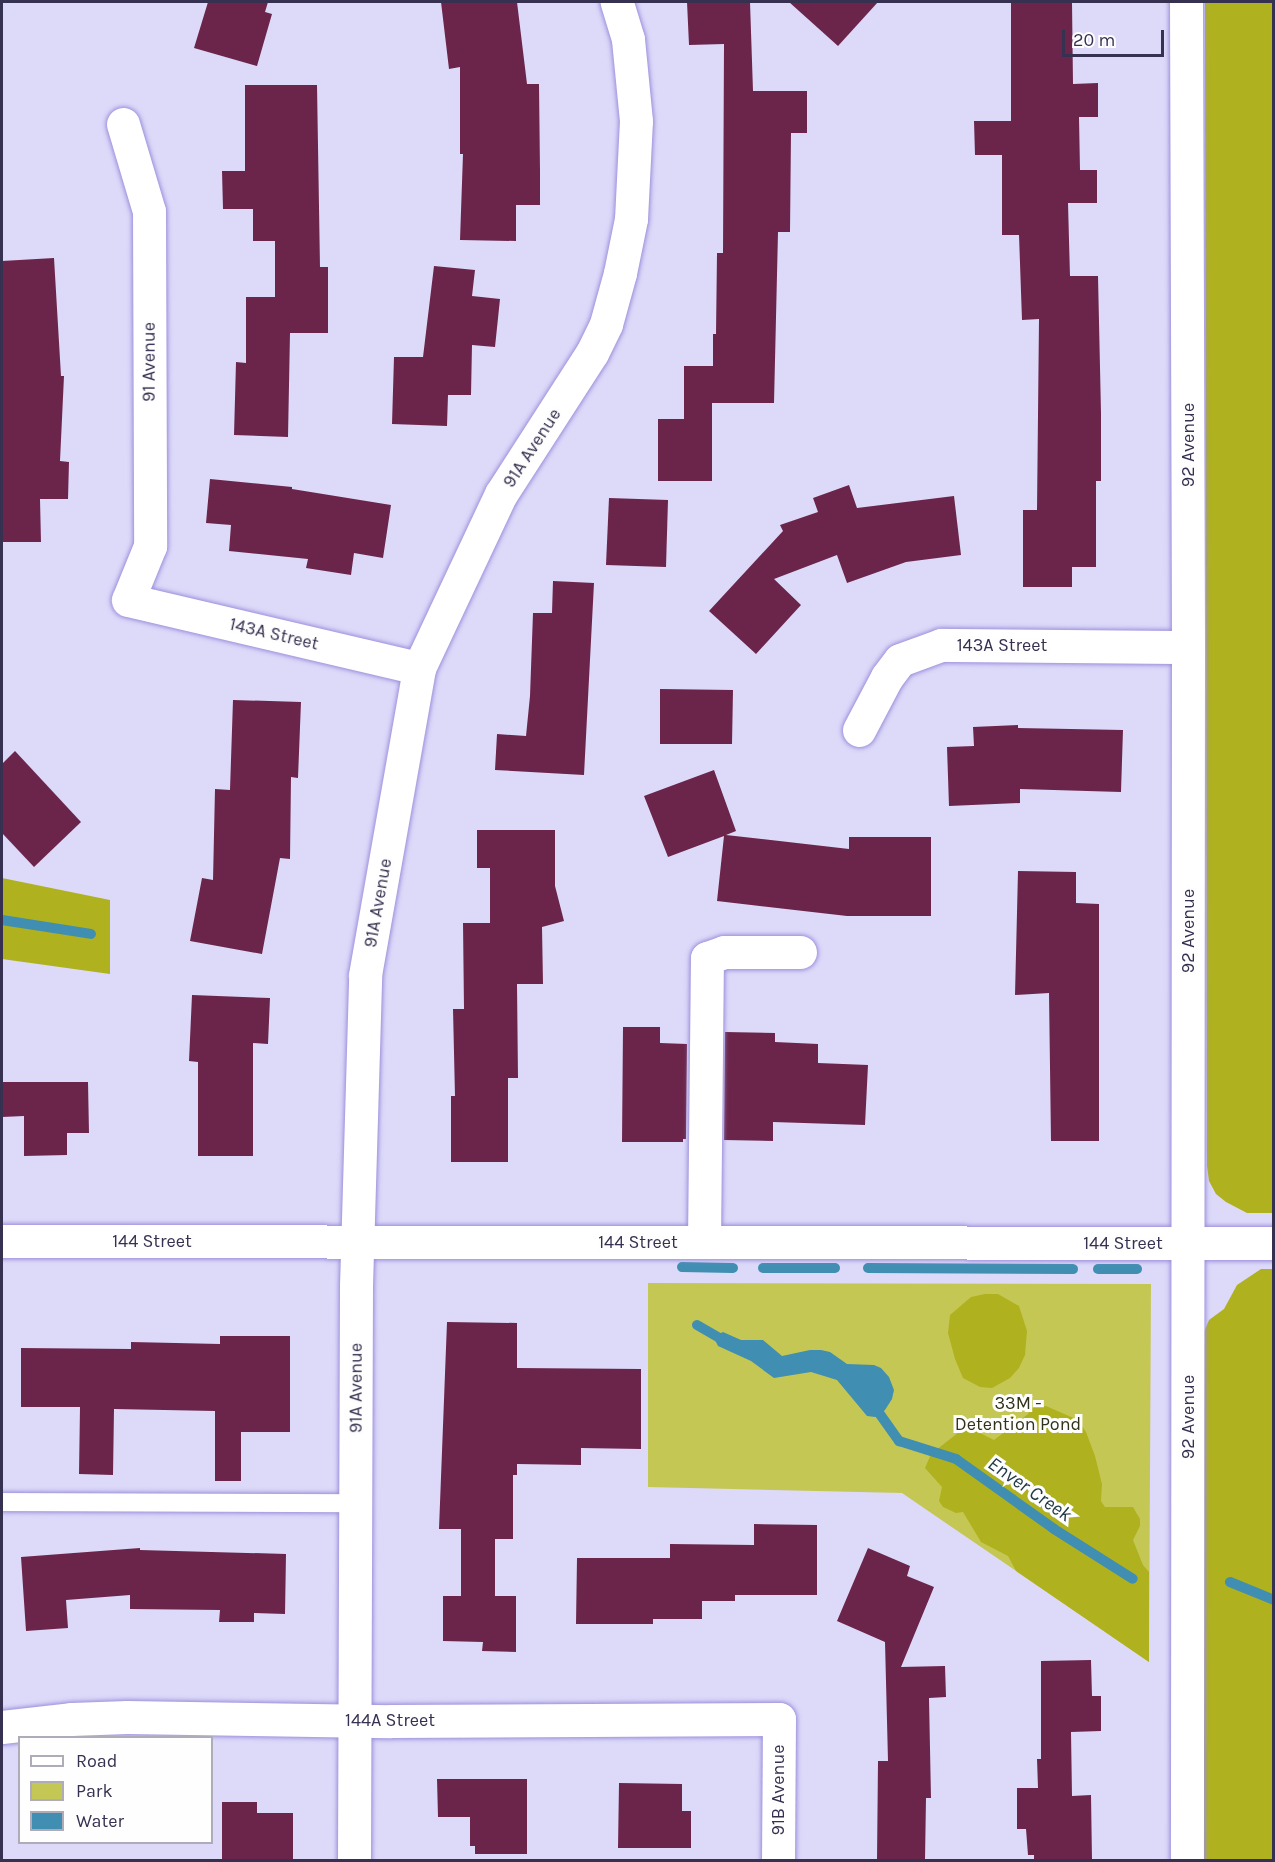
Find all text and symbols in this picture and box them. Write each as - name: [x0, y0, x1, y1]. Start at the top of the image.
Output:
- scale bar: [1065, 18, 1167, 56]
- text: 20 m: [1073, 29, 1115, 51]
- street label: 91 Avenue: [138, 322, 160, 402]
- street label: 92 Avenue: [1177, 403, 1199, 487]
- street label: 91A Avenue: [498, 404, 566, 492]
- street label: 143A Street: [227, 613, 321, 655]
- street label: 143A Street: [957, 634, 1047, 656]
- street label: 91A Avenue: [360, 857, 396, 949]
- street label: 92 Avenue: [1177, 889, 1199, 973]
- street label: 144 Street: [112, 1230, 192, 1252]
- street label: 144 Street: [598, 1231, 678, 1253]
- street label: 144 Street: [1083, 1232, 1163, 1254]
- street label: 91A Avenue: [345, 1343, 367, 1433]
- street label: 92 Avenue: [1177, 1375, 1199, 1459]
- park label: 33M - Detention Pond: [955, 1393, 1081, 1436]
- water label: Enver Creek: [983, 1451, 1077, 1527]
- street label: 144A Street: [345, 1709, 435, 1731]
- legend: [18, 1736, 213, 1844]
- street label: 91B Avenue: [767, 1744, 789, 1836]
- text: Road: [76, 1750, 117, 1772]
- text: Park: [76, 1780, 113, 1802]
- text: Water: [76, 1810, 124, 1832]

